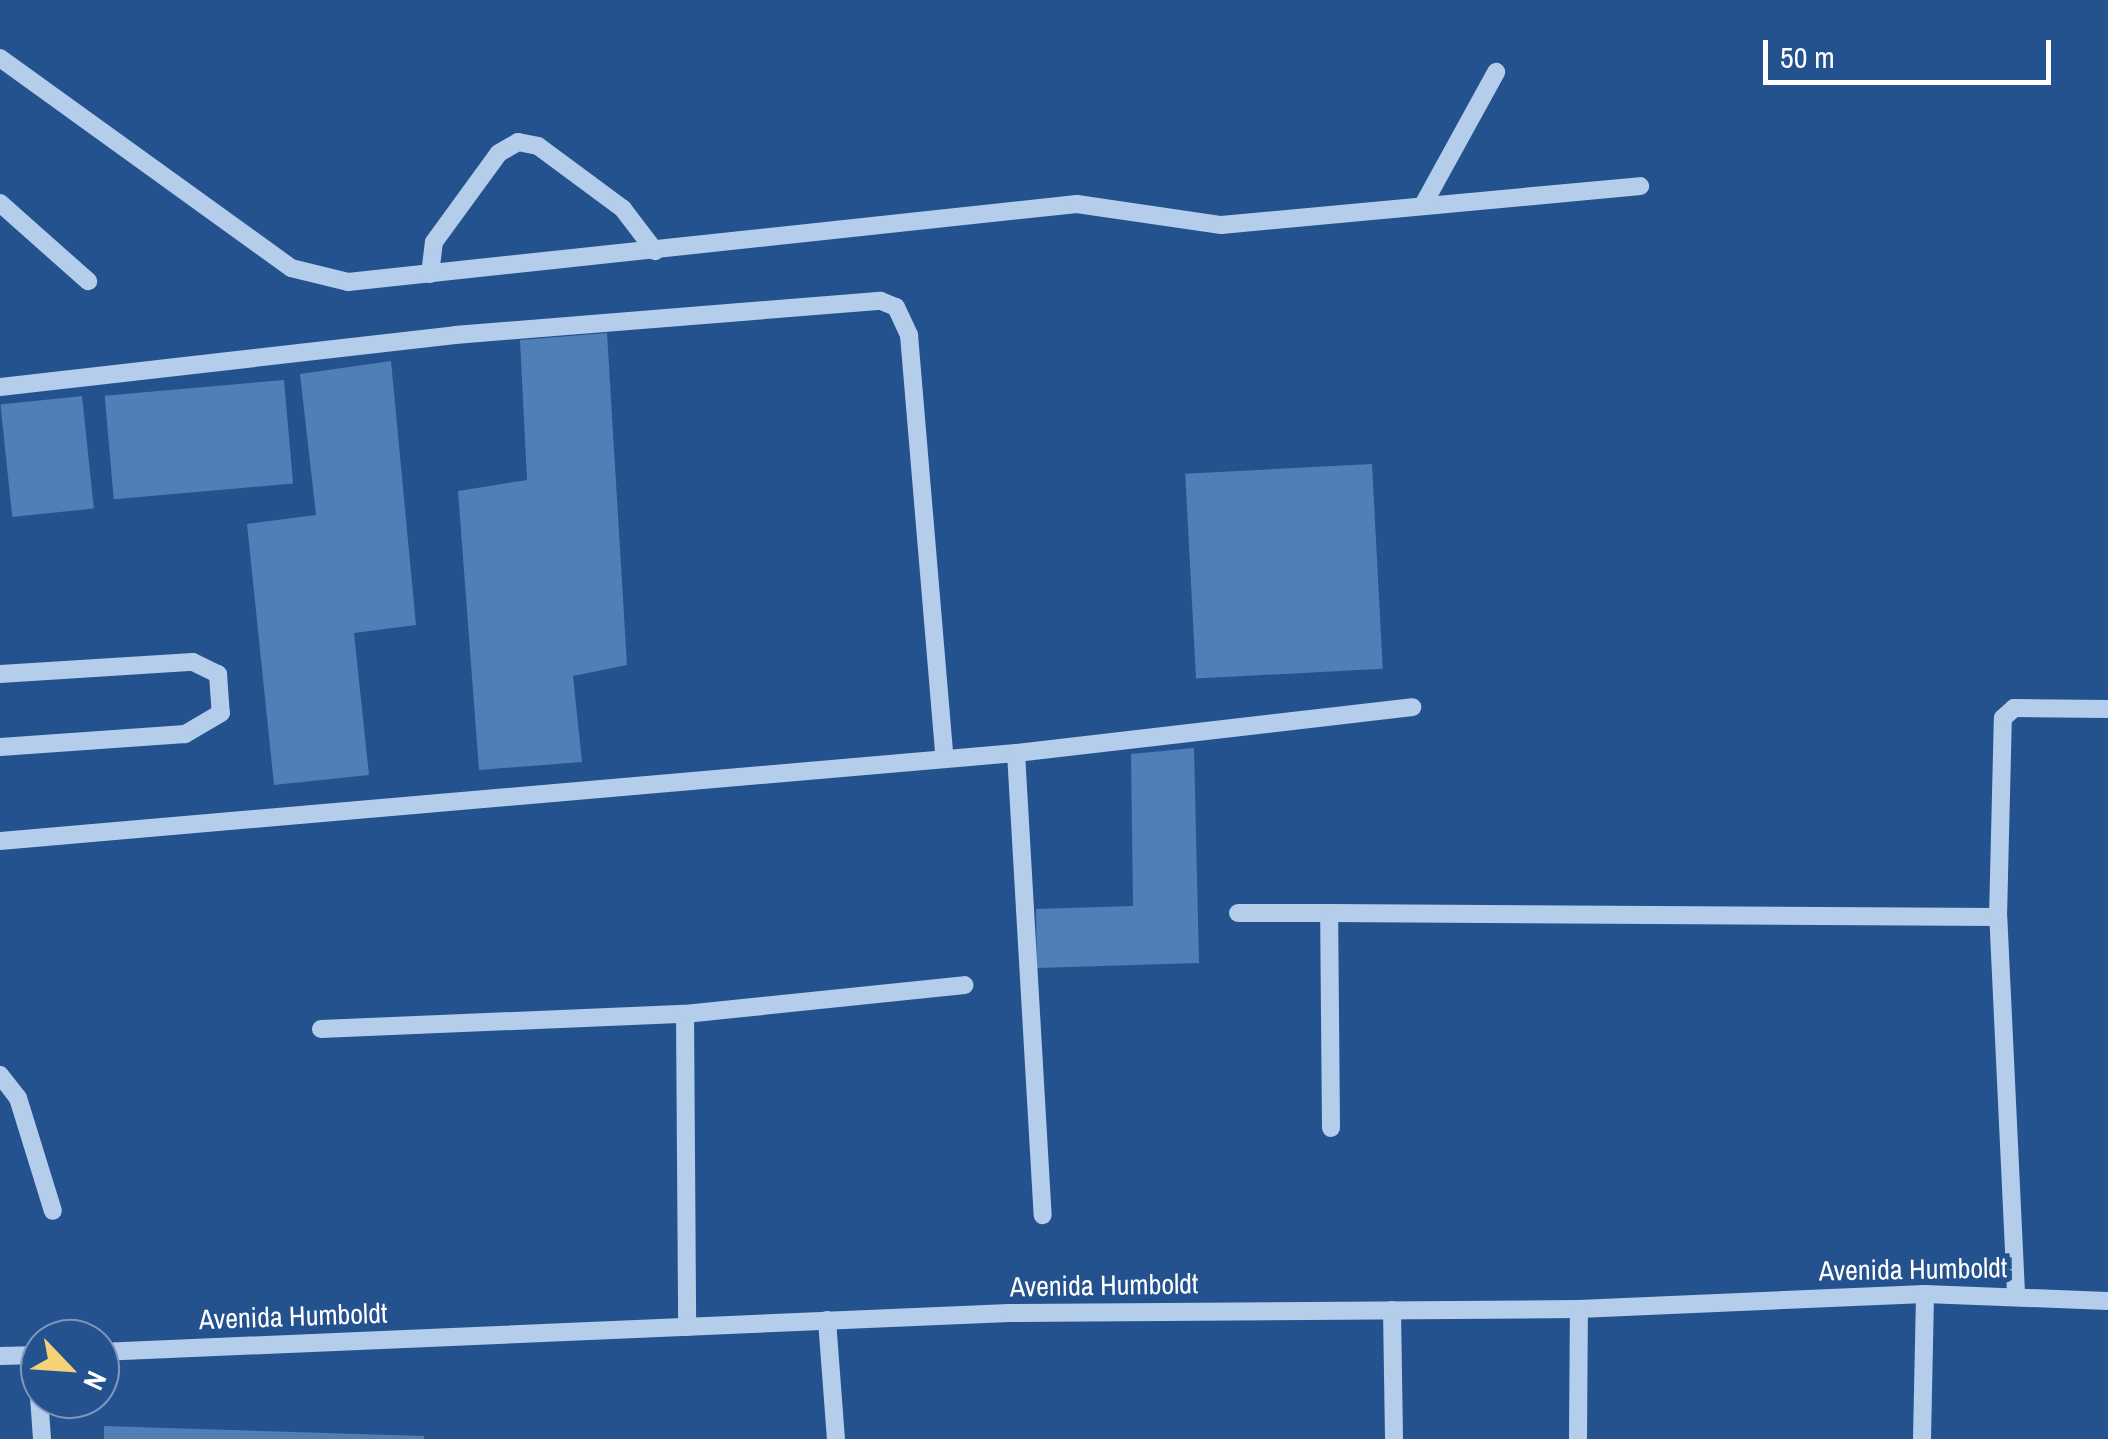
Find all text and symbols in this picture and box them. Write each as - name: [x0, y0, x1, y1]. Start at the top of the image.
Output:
- scale bar: [1768, 20, 2056, 82]
- text: 50 m: [1780, 37, 1835, 77]
- street label: Avenida Humboldt: [1818, 1251, 2008, 1287]
- street label: Avenida Humboldt: [1009, 1267, 1199, 1303]
- street label: Avenida Humboldt: [198, 1296, 388, 1336]
- north arrow: [20, 1319, 120, 1419]
- text: N: [75, 1365, 116, 1396]

